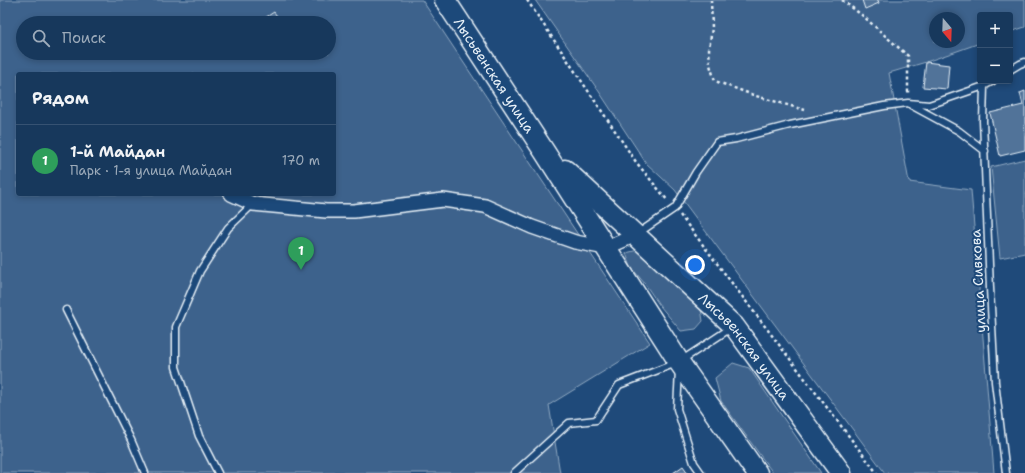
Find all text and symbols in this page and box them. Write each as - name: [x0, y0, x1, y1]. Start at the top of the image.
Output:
- north arrow: [929, 12, 965, 48]
- map controls: [977, 12, 1013, 84]
- button: +: [977, 12, 1013, 48]
- street label: Лысьвенская улица: [450, 14, 539, 137]
- search box: [16, 16, 336, 60]
- icon: search: [30, 27, 52, 49]
- text: Поиск: [62, 28, 106, 48]
- button: −: [977, 48, 1013, 84]
- text: Рядом: [32, 87, 89, 109]
- text: 1-й Майдан: [70, 142, 165, 162]
- text: 1: [42, 152, 48, 169]
- text: 170 m: [282, 152, 320, 169]
- text: Парк · 1-я улица Майдан: [70, 162, 232, 179]
- street label: улица Сивкова: [966, 228, 990, 333]
- pin: 1: [288, 237, 314, 270]
- your location: [685, 255, 705, 275]
- street label: Лысьвенская улица: [695, 289, 794, 404]

